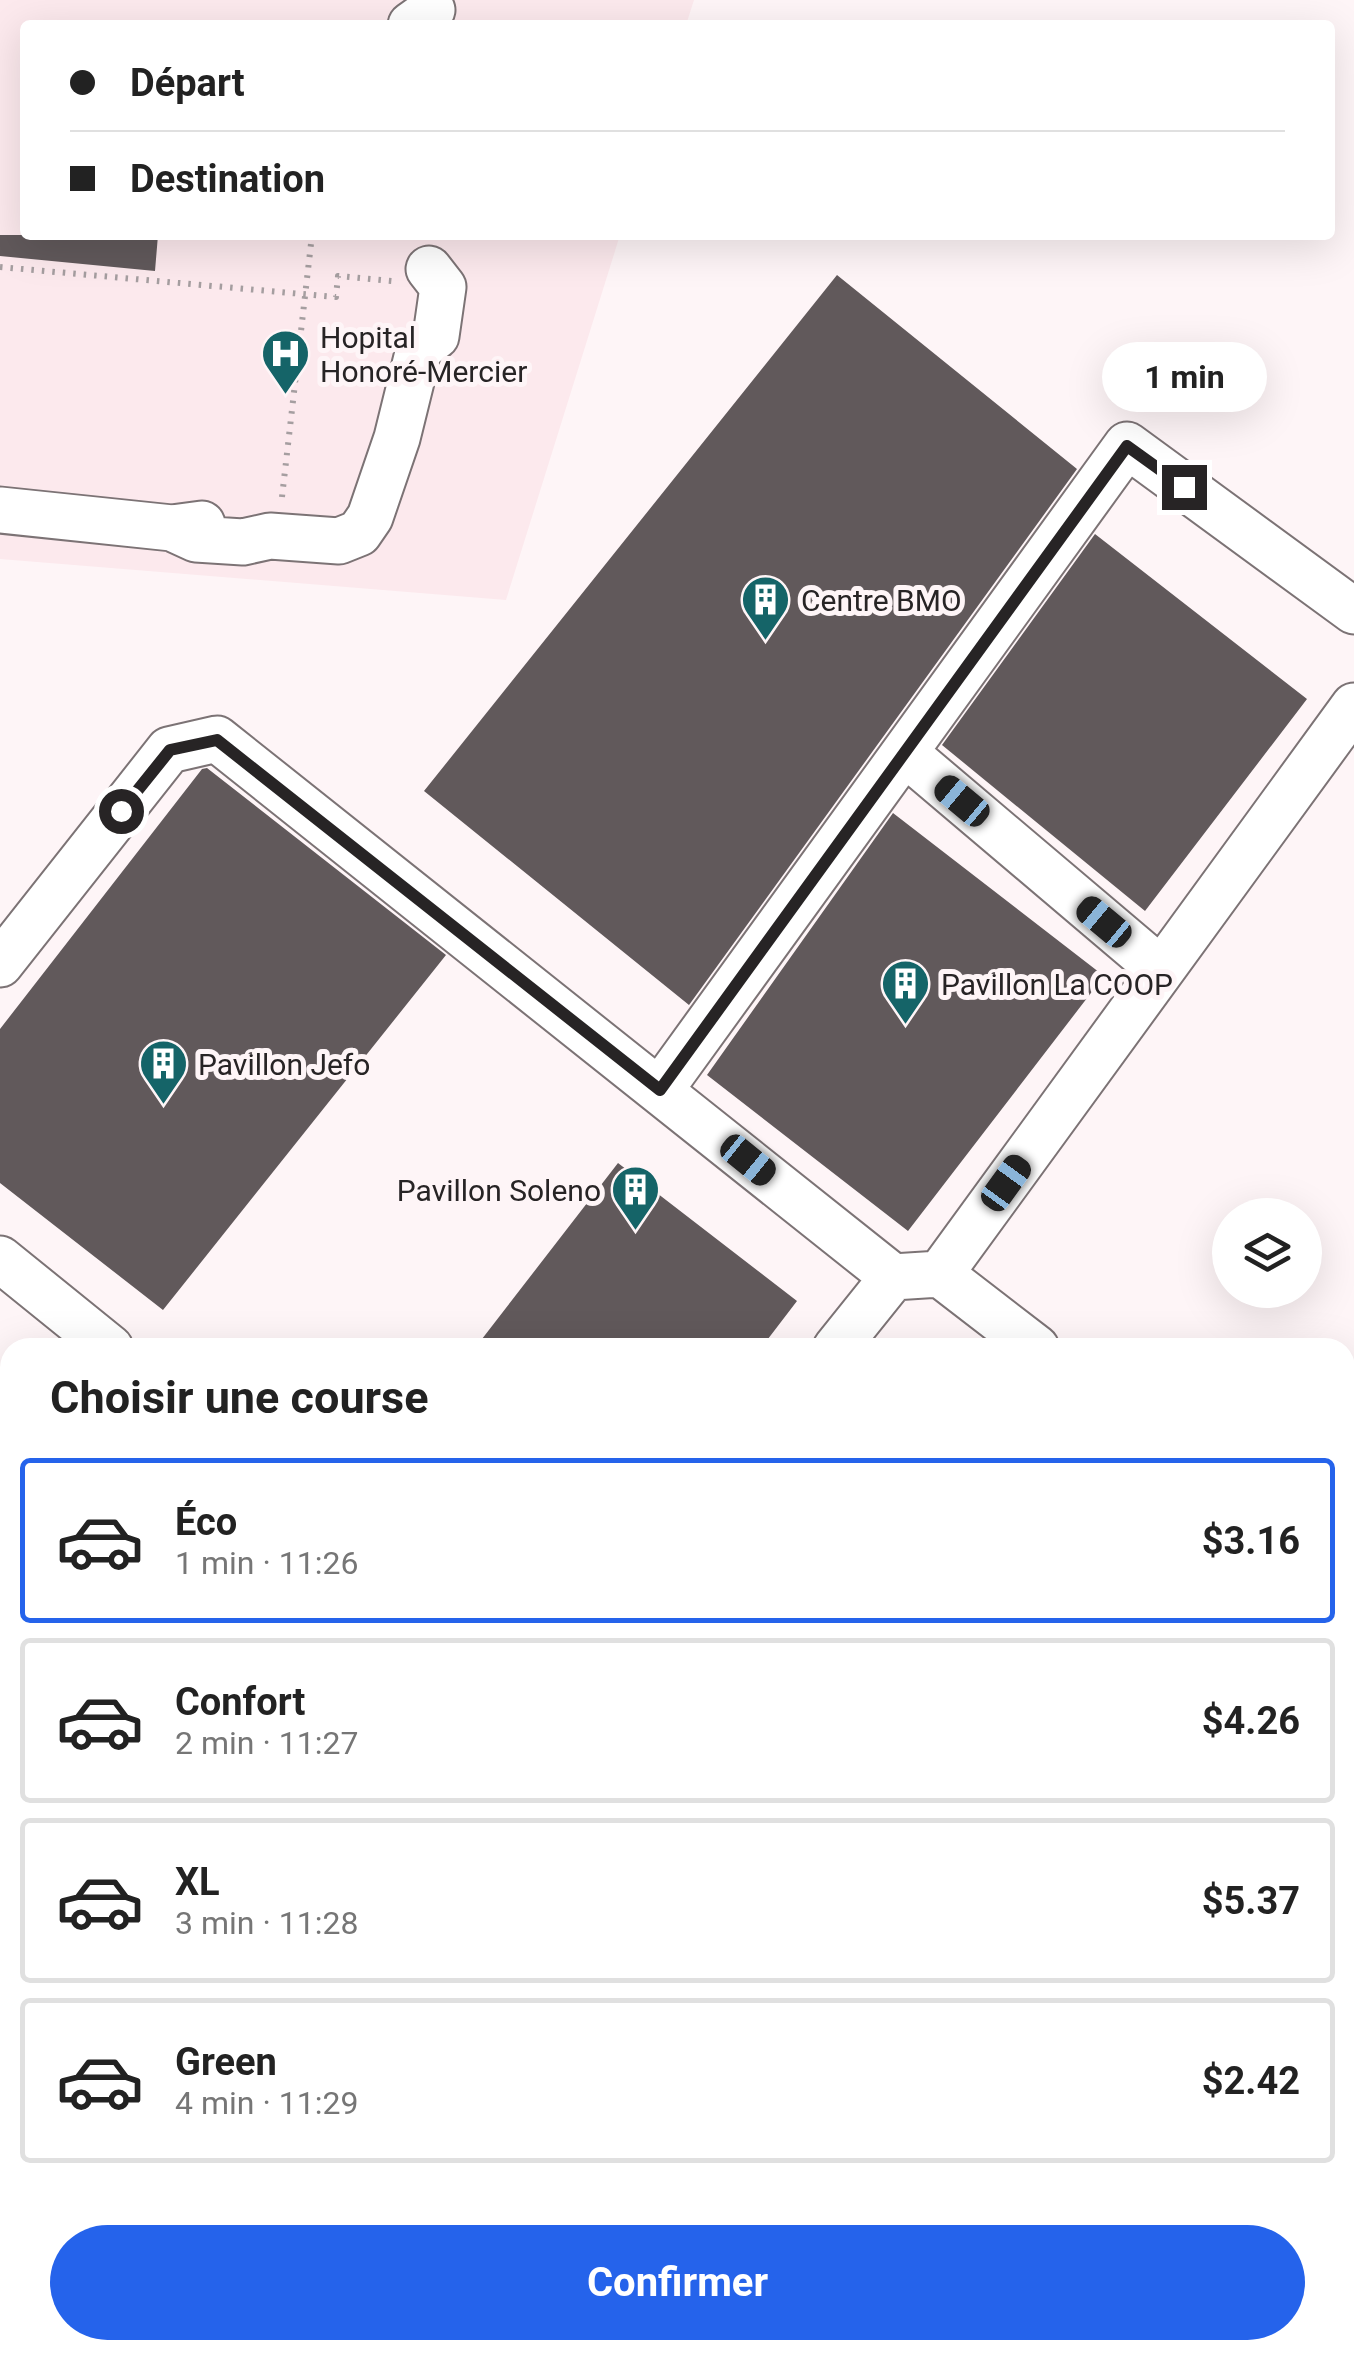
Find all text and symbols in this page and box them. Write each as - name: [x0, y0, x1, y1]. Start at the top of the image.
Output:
- text: Départ: [130, 61, 245, 105]
- text: Destination: [130, 157, 325, 201]
- place label: Hopital Honoré-Mercier: [320, 320, 527, 389]
- hospital icon: Hopital Honoré-Mercier: [259, 328, 311, 396]
- callout: 1 min: [1102, 342, 1266, 412]
- text: 1 min: [1144, 358, 1225, 396]
- route end: [1162, 465, 1207, 510]
- building icon: Centre BMO: [740, 574, 792, 642]
- place label: Centre BMO: [801, 583, 962, 618]
- car: [929, 770, 995, 832]
- route start: [99, 789, 144, 834]
- car: [1071, 891, 1137, 953]
- building icon: Pavillon La COOP: [880, 958, 932, 1026]
- place label: Pavillon La COOP: [941, 967, 1173, 1002]
- building icon: Pavillon Jefo: [137, 1038, 189, 1106]
- place label: Pavillon Jefo: [198, 1047, 370, 1082]
- car: [715, 1129, 781, 1191]
- car: [976, 1150, 1036, 1216]
- building icon: Pavillon Soleno: [610, 1164, 662, 1232]
- place label: Pavillon Soleno: [397, 1173, 601, 1208]
- map controls: [1212, 1198, 1322, 1308]
- button: layers: [1212, 1198, 1322, 1308]
- text: Choisir une course: [50, 1371, 429, 1424]
- icon: car: [55, 1496, 145, 1586]
- text: Éco: [175, 1500, 237, 1544]
- text: $3.16: [1202, 1519, 1300, 1563]
- text: 1 min · 11:26: [175, 1544, 358, 1582]
- icon: car: [55, 1676, 145, 1766]
- text: Confort: [175, 1680, 305, 1724]
- text: $4.26: [1202, 1699, 1300, 1743]
- text: 2 min · 11:27: [175, 1724, 358, 1762]
- icon: car: [55, 1856, 145, 1946]
- text: XL: [175, 1860, 220, 1904]
- text: $5.37: [1202, 1879, 1300, 1923]
- text: 3 min · 11:28: [175, 1904, 358, 1942]
- icon: car: [55, 2036, 145, 2126]
- text: Green: [175, 2040, 277, 2084]
- text: $2.42: [1202, 2059, 1300, 2103]
- text: 4 min · 11:29: [175, 2084, 358, 2122]
- button: Confirmer: [50, 2225, 1305, 2340]

